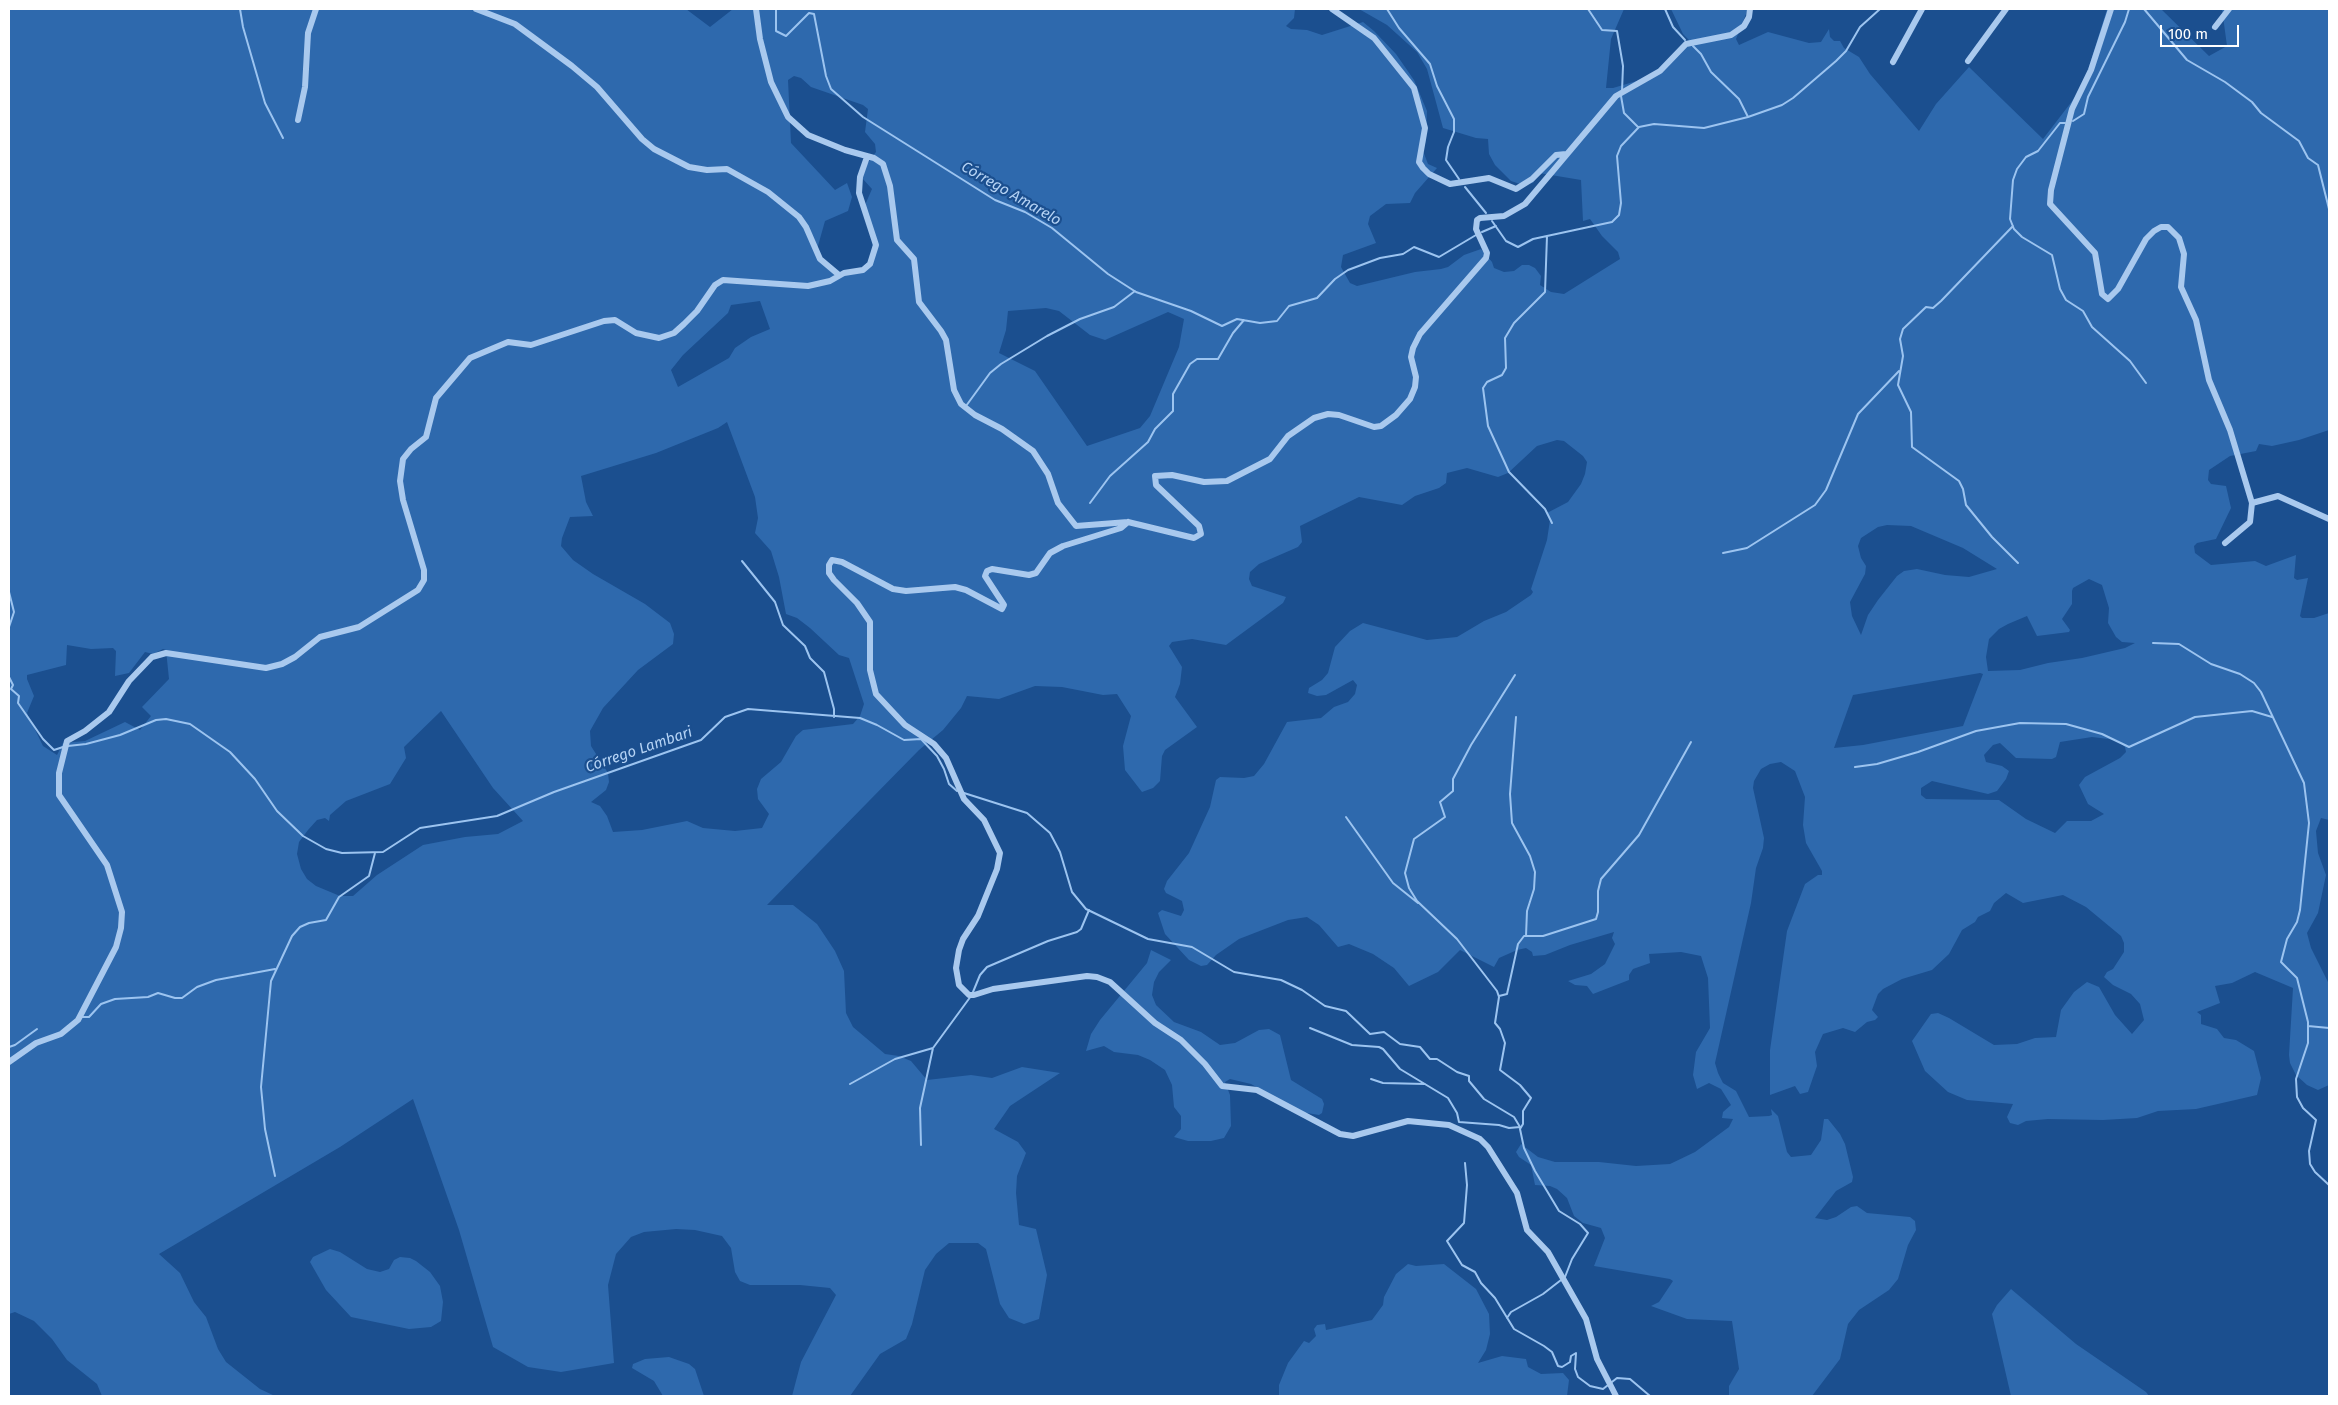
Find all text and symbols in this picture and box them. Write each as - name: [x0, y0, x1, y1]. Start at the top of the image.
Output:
- scale bar: [2163, 15, 2242, 47]
- text: 100 m: [2168, 25, 2208, 43]
- water label: Córrego Amarelo: [958, 158, 1064, 230]
- water label: Córrego Lambari: [583, 723, 695, 777]

